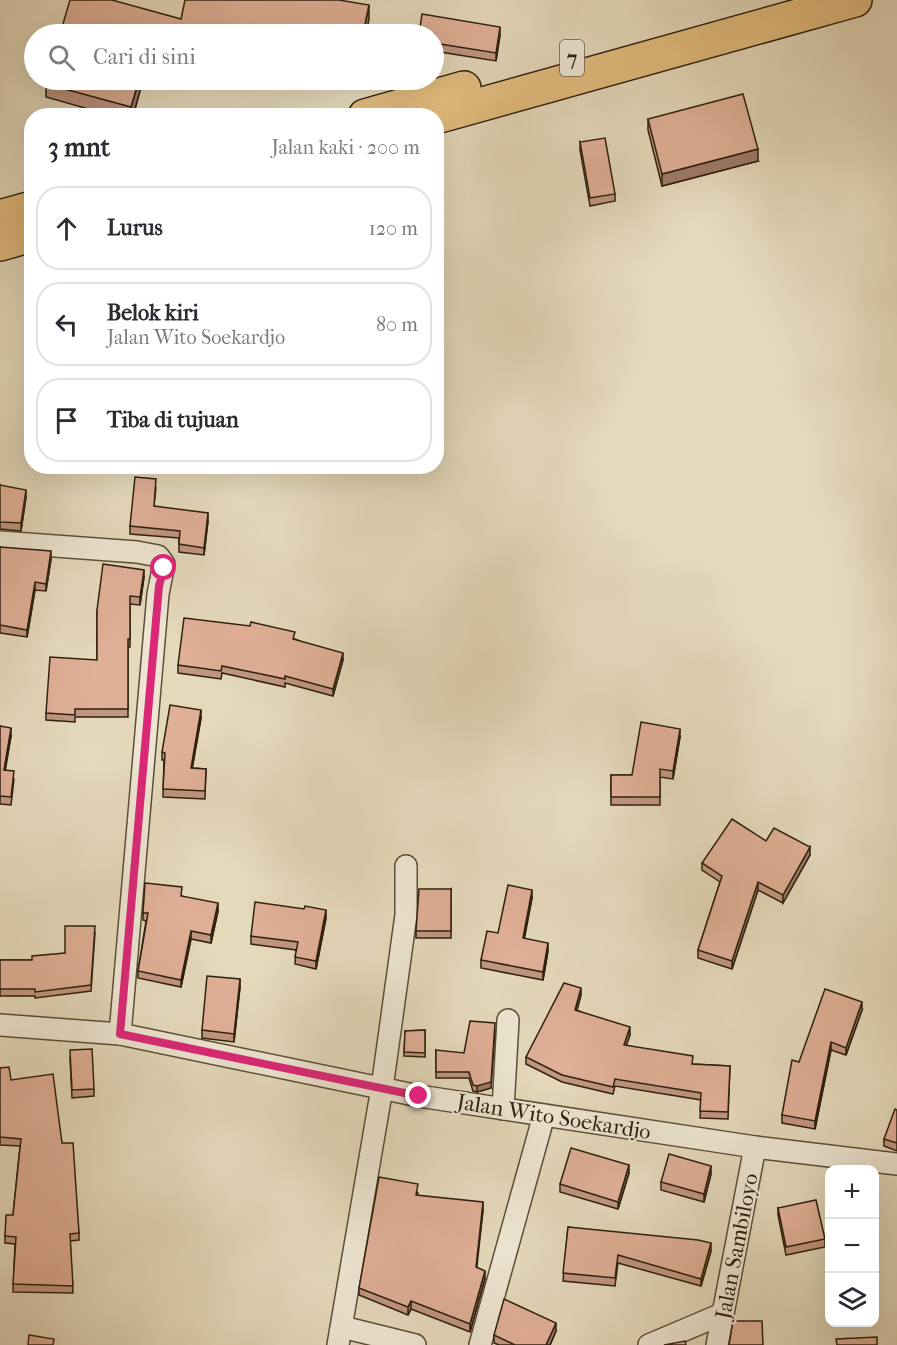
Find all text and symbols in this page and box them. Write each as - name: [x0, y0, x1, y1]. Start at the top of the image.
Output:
- search box: [24, 24, 444, 90]
- road number: 7: [560, 40, 584, 76]
- icon: search: [45, 41, 78, 74]
- text: Cari di sini: [93, 44, 196, 70]
- text: 3 mnt: [48, 132, 110, 163]
- text: Jalan kaki · 200 m: [271, 136, 420, 159]
- icon: ahead: [50, 212, 83, 245]
- text: Lurus: [107, 215, 163, 241]
- text: 120 m: [369, 217, 418, 240]
- text: Belok kiri: [107, 300, 199, 326]
- icon: left: [50, 308, 83, 341]
- text: 80 m: [376, 313, 418, 336]
- text: Jalan Wito Soekardjo: [107, 326, 285, 349]
- icon: arrive: [50, 404, 83, 437]
- text: Tiba di tujuan: [107, 407, 239, 433]
- route start: [150, 554, 176, 580]
- route end: [405, 1082, 431, 1108]
- street label: Jalan Wito Soekardjo: [453, 1089, 653, 1145]
- map controls: [825, 1165, 879, 1327]
- button: +: [825, 1165, 879, 1219]
- street label: Jalan Sambiloyo: [710, 1171, 764, 1323]
- button: −: [825, 1219, 879, 1273]
- button: layers: [825, 1273, 879, 1327]

